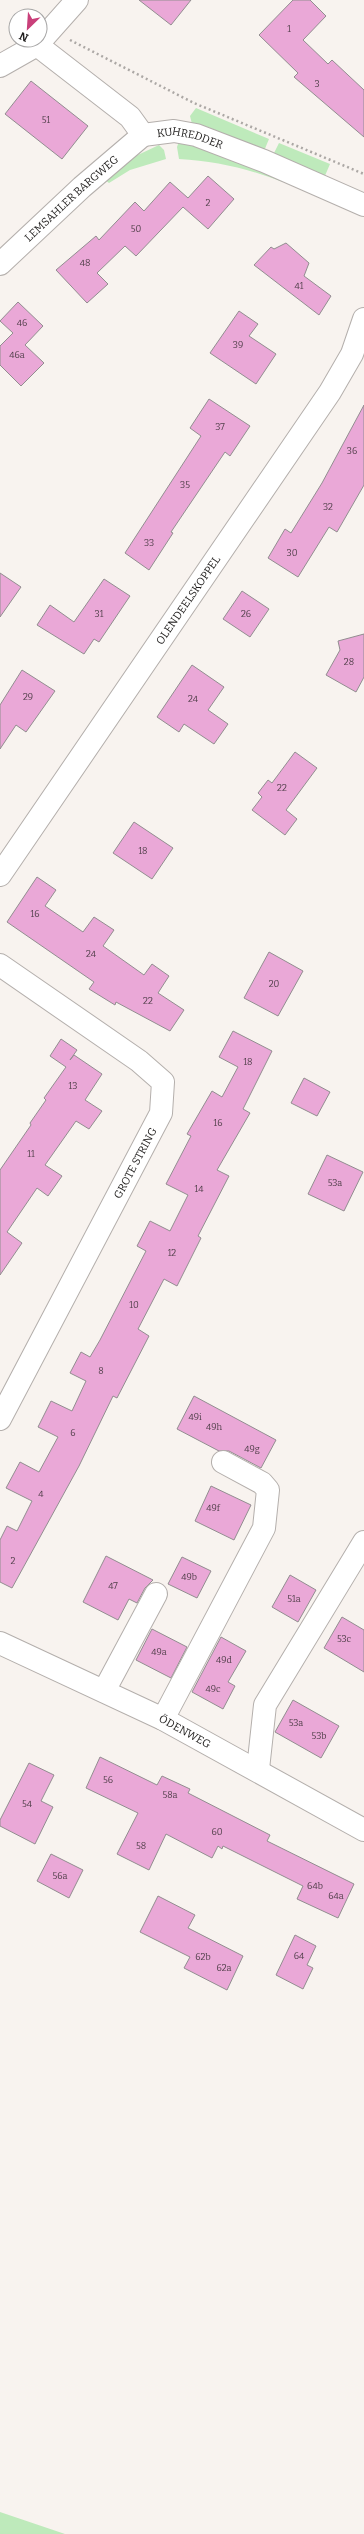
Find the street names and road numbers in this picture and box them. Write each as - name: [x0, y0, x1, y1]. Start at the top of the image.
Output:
- street label: KUHREDDER: [156, 125, 226, 152]
- street label: LEMSAHLER BARGWEG: [22, 153, 121, 244]
- street label: OLENDEELSKOPPEL: [153, 554, 223, 647]
- street label: GROTE STRING: [111, 1125, 160, 1201]
- street label: ÖDENWEG: [157, 1712, 213, 1751]

